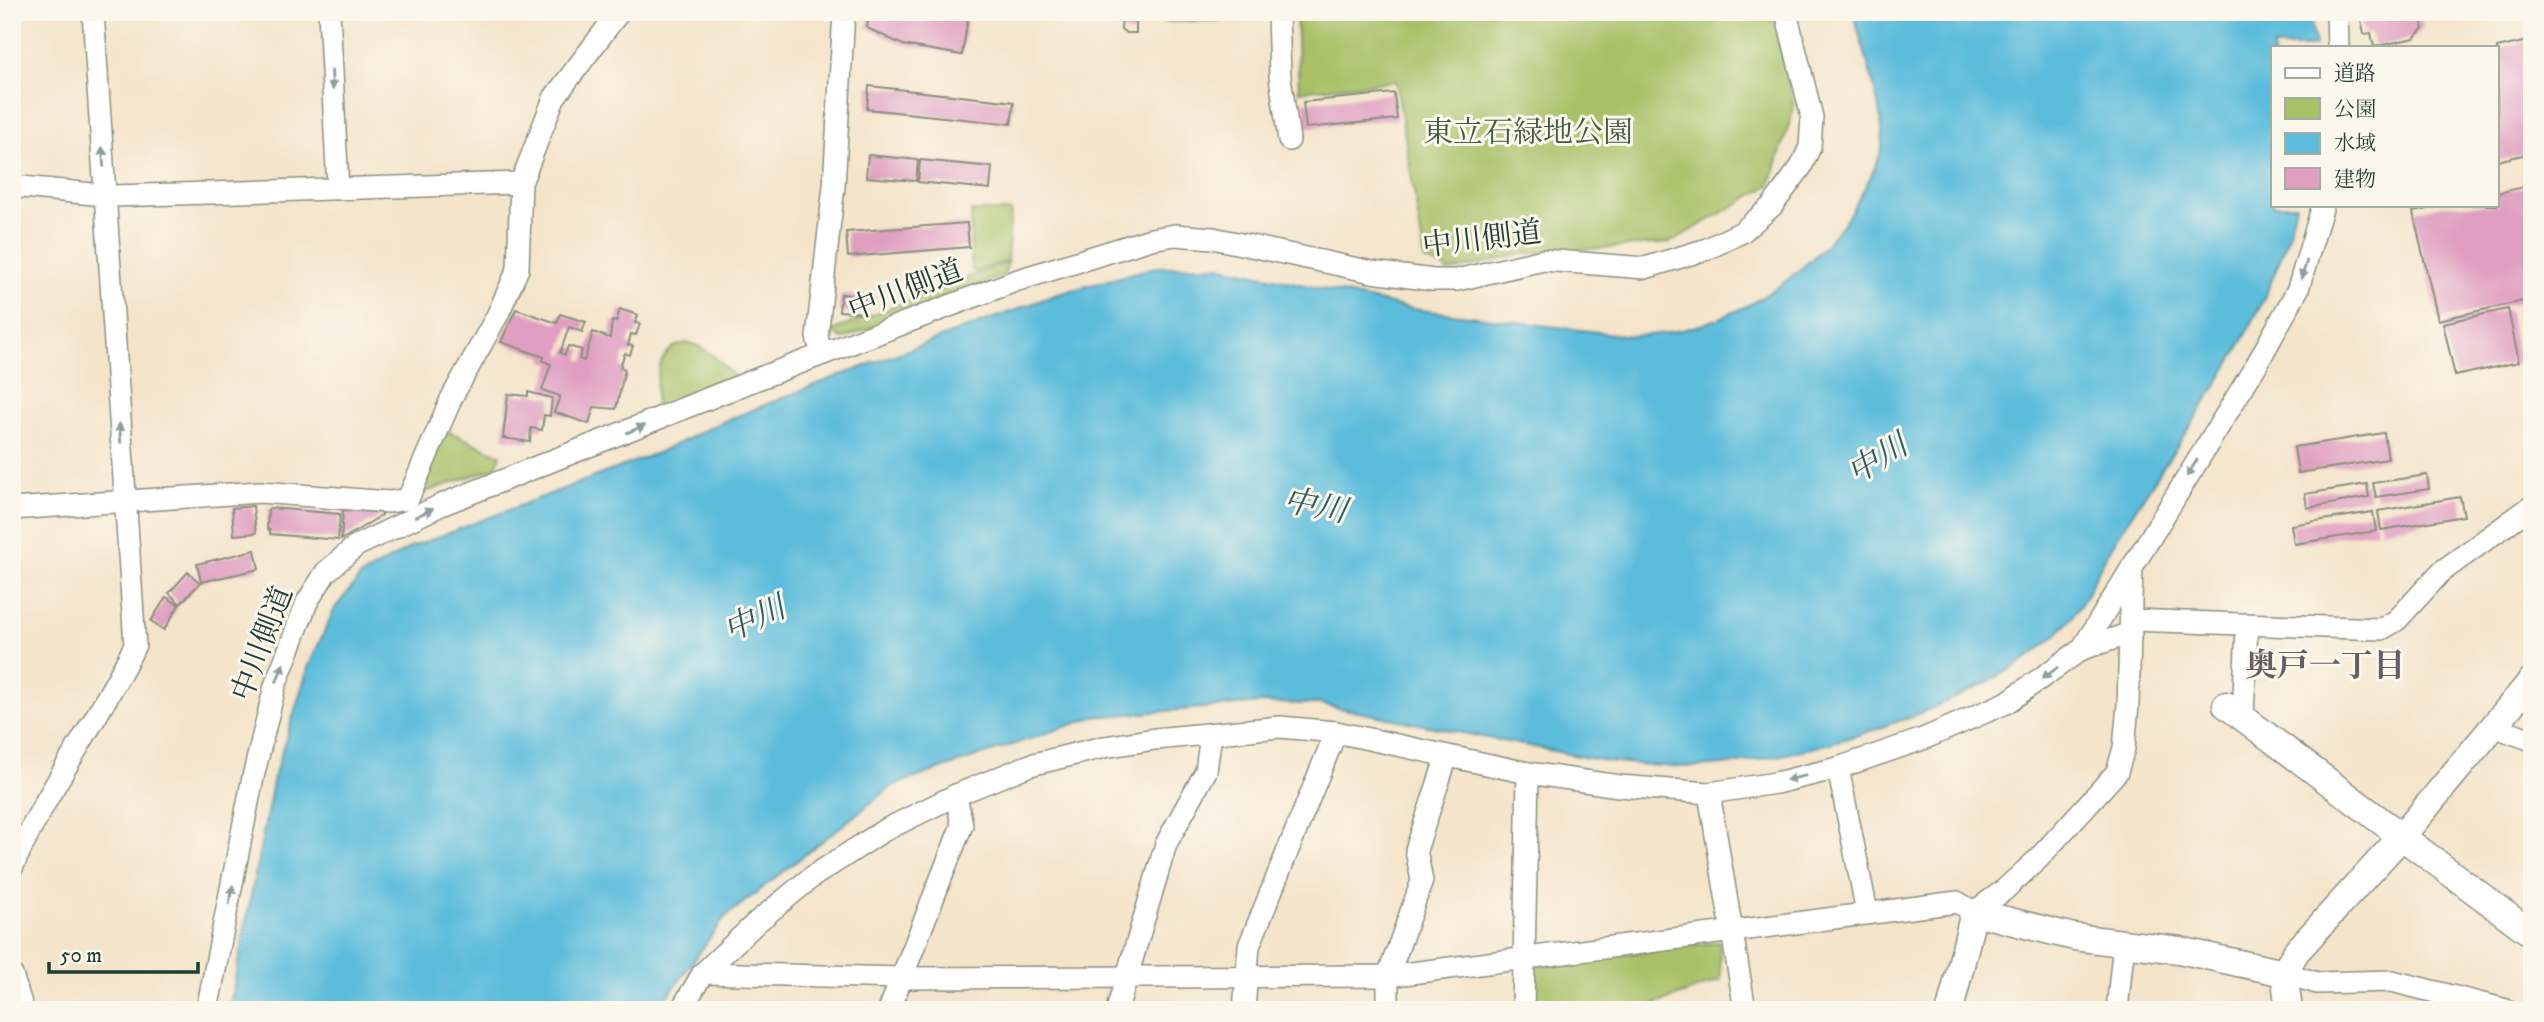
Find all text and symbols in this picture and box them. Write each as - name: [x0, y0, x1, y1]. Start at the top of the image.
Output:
- legend: [2271, 46, 2498, 206]
- text: 道路: [2334, 61, 2376, 87]
- one-way arrow: [327, 70, 338, 92]
- text: 公園: [2334, 97, 2376, 123]
- park label: 東立石緑地公園: [1423, 115, 1633, 152]
- text: 水域: [2334, 131, 2376, 157]
- one-way arrow: [97, 145, 108, 167]
- text: 建物: [2334, 167, 2376, 193]
- street label: 中川側道: [1420, 214, 1544, 266]
- street label: 中川側道: [843, 252, 969, 330]
- one-way arrow: [2298, 260, 2308, 281]
- one-way arrow: [114, 421, 125, 443]
- one-way arrow: [625, 423, 646, 434]
- water label: 中川: [1840, 424, 1918, 494]
- one-way arrow: [2186, 458, 2199, 477]
- water label: 中川: [1280, 481, 1353, 533]
- one-way arrow: [414, 507, 434, 519]
- street label: 中川側道: [224, 581, 302, 707]
- water label: 中川: [718, 587, 795, 652]
- district label: 奥戸一丁目: [2245, 647, 2405, 687]
- one-way arrow: [275, 663, 286, 684]
- one-way arrow: [2041, 666, 2059, 680]
- one-way arrow: [1785, 773, 1807, 784]
- one-way arrow: [226, 884, 237, 906]
- scale bar: [49, 931, 198, 975]
- text: 50 m: [60, 943, 102, 969]

